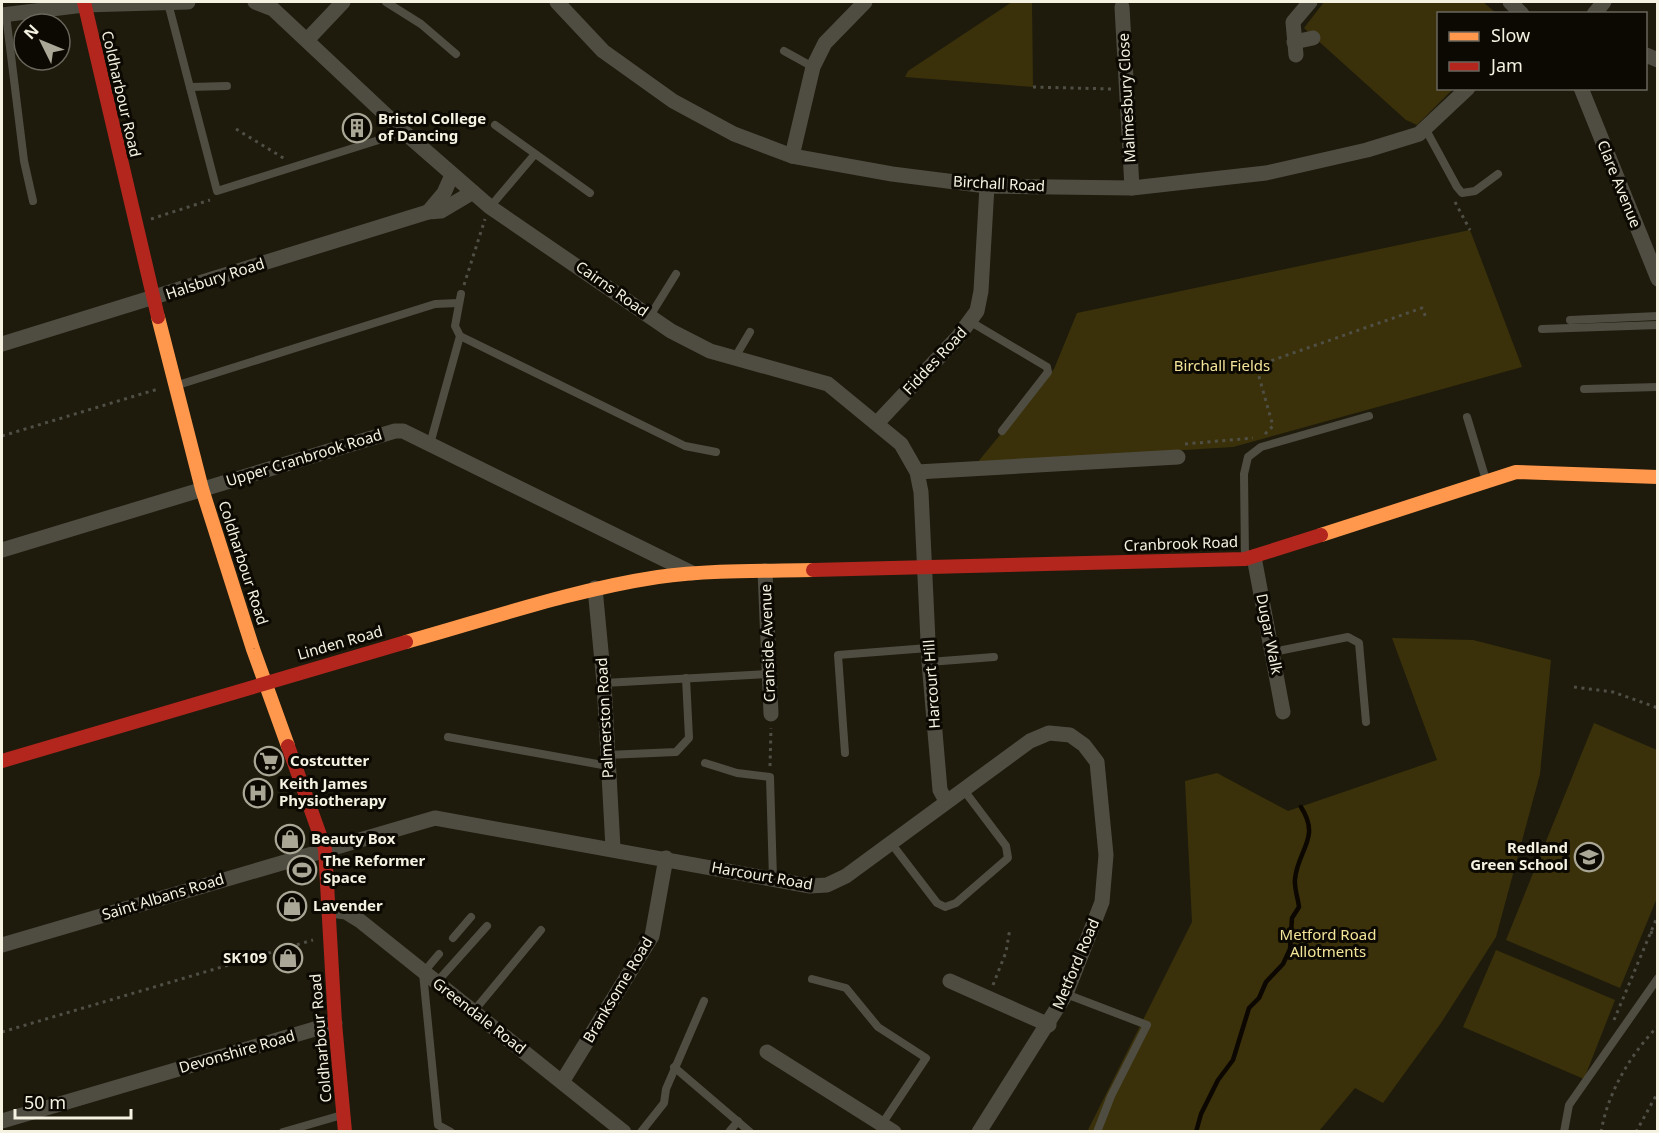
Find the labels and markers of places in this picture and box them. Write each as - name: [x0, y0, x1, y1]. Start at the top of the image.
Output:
- place label: Bristol College of Dancing: [378, 108, 486, 145]
- building icon: Bristol College of Dancing: [341, 112, 373, 144]
- supermarket icon: Costcutter: [253, 745, 285, 777]
- place label: Costcutter: [290, 750, 370, 770]
- place label: Keith James Physiotherapy: [279, 773, 387, 810]
- hospital icon: Keith James Physiotherapy: [242, 777, 274, 809]
- shop icon: Beauty Box: [274, 823, 306, 855]
- place label: Beauty Box: [311, 828, 396, 848]
- place label: Redland Green School: [1470, 837, 1568, 874]
- school or university icon: Redland Green School: [1573, 841, 1605, 873]
- place label: The Reformer Space: [323, 850, 426, 887]
- sports icon: The Reformer Space: [286, 854, 318, 886]
- shop icon: Lavender: [276, 890, 308, 922]
- place label: Lavender: [313, 895, 383, 915]
- shop icon: SK109: [272, 942, 304, 974]
- place label: SK109: [223, 947, 267, 967]

